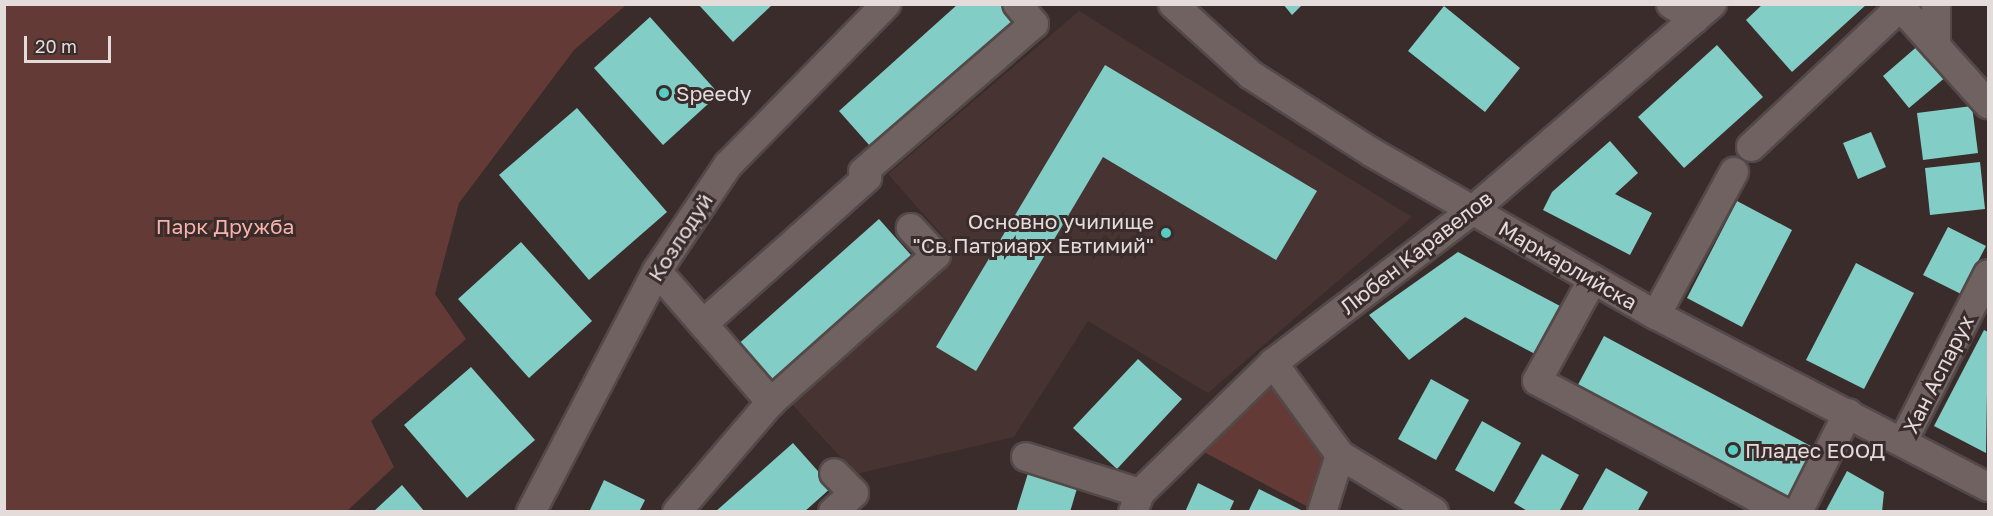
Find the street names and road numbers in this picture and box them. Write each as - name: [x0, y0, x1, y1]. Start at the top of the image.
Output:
- street label: Любен Каравелов: [1335, 185, 1497, 319]
- street label: Козлодуй: [642, 188, 718, 286]
- street label: Мармарлийска: [1494, 215, 1642, 315]
- street label: Хан Аспарух: [1897, 311, 1979, 437]

